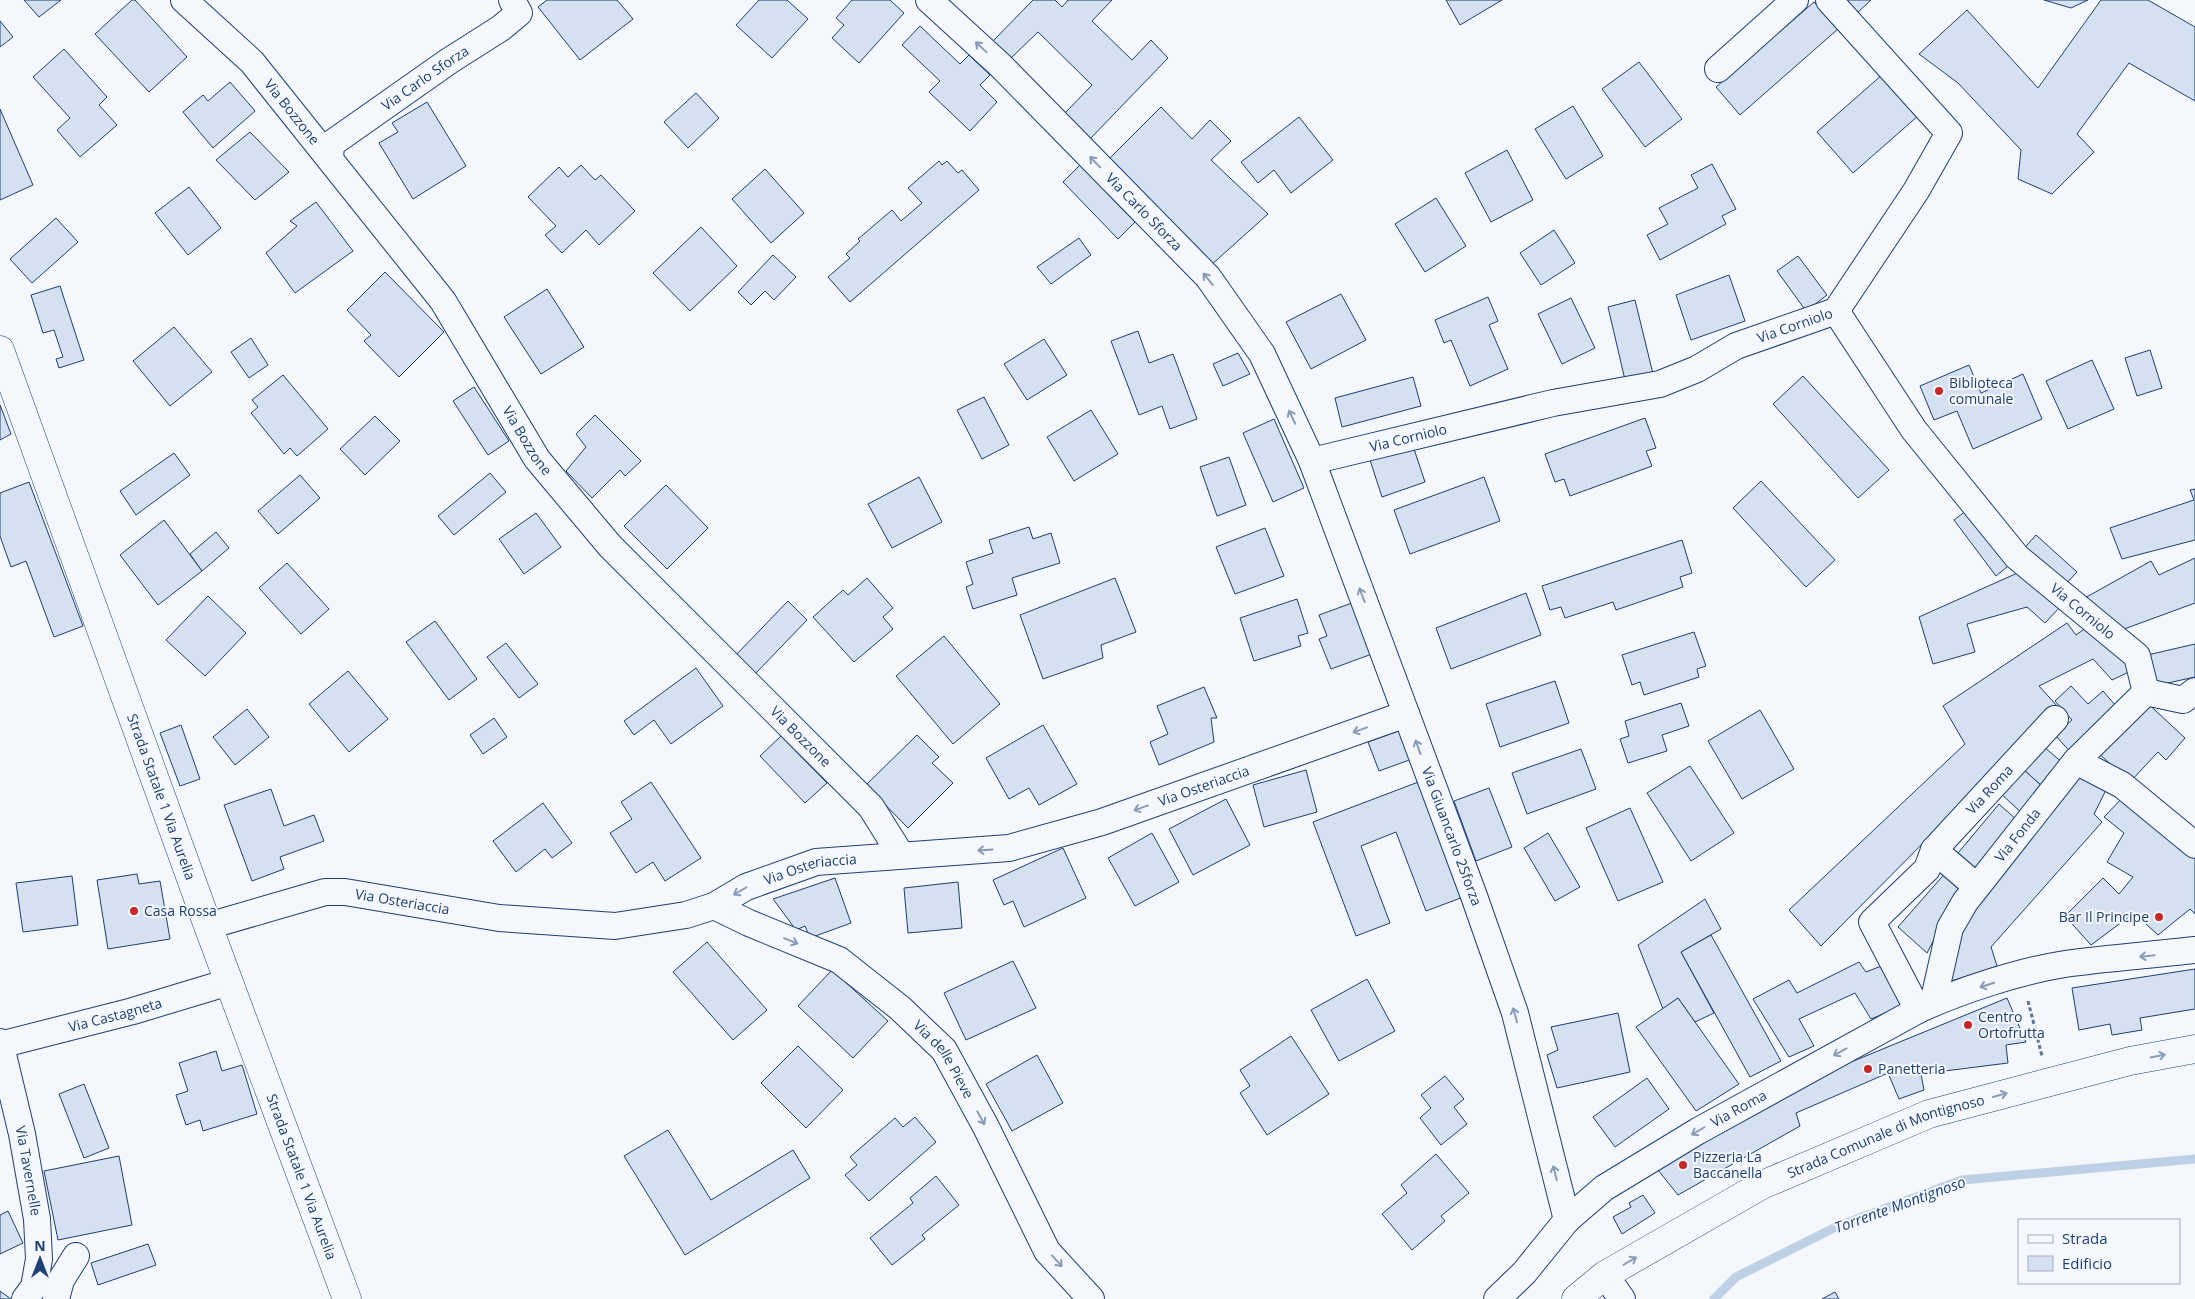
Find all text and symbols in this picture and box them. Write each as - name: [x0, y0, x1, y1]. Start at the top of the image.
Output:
- street label: Via Carlo Sforza: [377, 41, 472, 115]
- one-way arrow: [974, 41, 987, 53]
- street label: Via Bozzone: [260, 75, 324, 148]
- one-way arrow: [1089, 156, 1101, 168]
- street label: Via Carlo Sforza: [1102, 168, 1187, 255]
- one-way arrow: [1203, 272, 1214, 285]
- street label: Via Corniolo: [1754, 303, 1835, 347]
- place label: Biblioteca comunale: [1949, 373, 2014, 408]
- marker: Biblioteca comunale: [1933, 385, 1945, 397]
- street label: Via Bozzone: [498, 402, 557, 479]
- one-way arrow: [1286, 410, 1296, 425]
- street label: Via Corniolo: [1368, 419, 1449, 456]
- street label: Via Corniolo: [2047, 578, 2119, 643]
- one-way arrow: [1357, 588, 1366, 603]
- street label: Via Bozzone: [766, 702, 836, 771]
- street label: Strada Statale 1 Via Aurelia: [123, 711, 201, 882]
- one-way arrow: [1353, 726, 1368, 735]
- one-way arrow: [1413, 740, 1422, 755]
- street label: Via Osteriaccia: [1155, 760, 1252, 810]
- street label: Via Roma: [1962, 760, 2017, 818]
- street label: Via Giuancarlo 2Sforza: [1418, 764, 1487, 908]
- one-way arrow: [1134, 804, 1149, 813]
- street label: Via Fonda: [1990, 804, 2044, 866]
- one-way arrow: [977, 845, 993, 854]
- street label: Via Osteriaccia: [761, 849, 857, 889]
- street label: Via Osteriaccia: [354, 884, 451, 919]
- one-way arrow: [734, 886, 748, 896]
- place label: Casa Rossa: [144, 901, 217, 920]
- marker: Casa Rossa: [128, 905, 140, 917]
- place label: Bar Il Principe: [2059, 907, 2149, 926]
- marker: Bar Il Principe: [2153, 911, 2165, 923]
- one-way arrow: [783, 937, 798, 946]
- one-way arrow: [2139, 951, 2155, 961]
- one-way arrow: [1980, 981, 1996, 990]
- street label: Via Castagneta: [66, 993, 164, 1036]
- place label: Centro Ortofrutta: [1978, 1007, 2045, 1042]
- one-way arrow: [1510, 1008, 1520, 1024]
- street label: Via delle Pieve: [909, 1016, 979, 1102]
- marker: Centro Ortofrutta: [1962, 1019, 1974, 1031]
- one-way arrow: [1833, 1048, 1848, 1058]
- one-way arrow: [2149, 1050, 2165, 1060]
- place label: Panetteria: [1878, 1059, 1946, 1078]
- marker: Panetteria: [1862, 1063, 1874, 1075]
- street label: Via Roma: [1707, 1085, 1770, 1131]
- street label: Strada Comunale di Montignoso: [1784, 1090, 1986, 1182]
- one-way arrow: [1992, 1090, 2008, 1099]
- street label: Strada Statale 1 Via Aurelia: [262, 1091, 341, 1262]
- one-way arrow: [976, 1110, 986, 1125]
- street label: Via Tavernelle: [11, 1124, 46, 1217]
- one-way arrow: [1691, 1126, 1705, 1136]
- place label: Pizzeria La Baccanella: [1693, 1147, 1762, 1182]
- marker: Pizzeria La Baccanella: [1677, 1159, 1689, 1171]
- one-way arrow: [1550, 1165, 1560, 1181]
- water label: Torrente Montignoso: [1831, 1171, 1968, 1237]
- legend: [2018, 1219, 2180, 1284]
- text: Strada: [2062, 1228, 2108, 1248]
- north arrow: [15, 1234, 65, 1284]
- text: N: [34, 1236, 46, 1255]
- text: Edificio: [2062, 1253, 2112, 1273]
- one-way arrow: [1051, 1254, 1062, 1267]
- one-way arrow: [1622, 1256, 1637, 1265]

